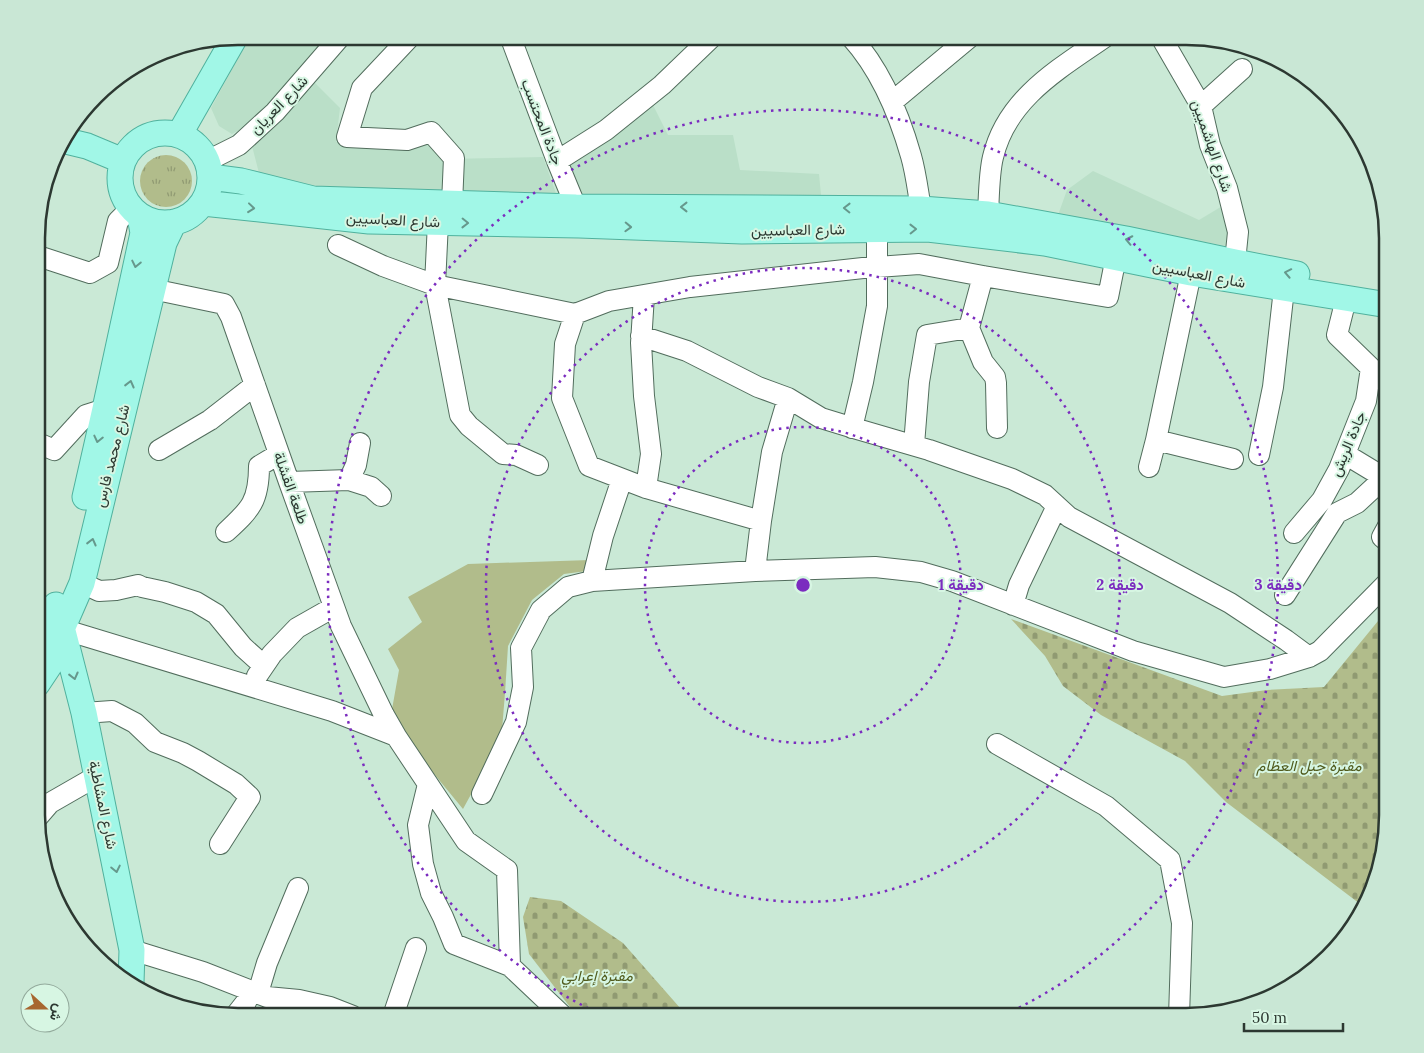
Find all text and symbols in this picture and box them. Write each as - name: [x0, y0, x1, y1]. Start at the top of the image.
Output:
- street label: شارع العريان: [246, 71, 313, 140]
- street label: جادة المحتسب: [517, 76, 568, 168]
- street label: شارع الهاشميين: [1186, 97, 1237, 195]
- one-way arrow: [247, 202, 255, 213]
- one-way arrow: [680, 202, 688, 212]
- one-way arrow: [842, 203, 850, 213]
- street label: شارع العباسيين: [345, 208, 441, 233]
- one-way arrow: [462, 218, 470, 228]
- street label: شارع العباسيين: [751, 219, 845, 242]
- one-way arrow: [624, 222, 632, 232]
- one-way arrow: [909, 224, 917, 234]
- one-way arrow: [1125, 235, 1134, 245]
- street label: شارع العباسيين: [1151, 255, 1247, 294]
- one-way arrow: [132, 259, 142, 268]
- one-way arrow: [1284, 268, 1293, 278]
- one-way arrow: [124, 379, 135, 388]
- street label: شارع محمد فارس: [90, 402, 135, 510]
- street label: جادة الريش: [1325, 408, 1371, 480]
- one-way arrow: [93, 435, 104, 444]
- street label: طلعة القشلة: [270, 449, 313, 527]
- one-way arrow: [86, 537, 97, 546]
- text: 1 دقيقة: [938, 575, 984, 594]
- text: 2 دقيقة: [1096, 575, 1144, 594]
- text: 3 دقيقة: [1254, 575, 1302, 594]
- centre of rings: [794, 576, 812, 594]
- one-way arrow: [69, 671, 79, 680]
- park label: مقبرة جبل العظام: [1256, 756, 1362, 776]
- street label: شارع المشاطية: [83, 759, 122, 852]
- one-way arrow: [110, 865, 121, 874]
- park label: مقبرة إعرابي: [561, 966, 634, 988]
- north arrow: [20, 983, 70, 1033]
- scale bar: [1244, 1000, 1343, 1032]
- text: ش: [46, 1002, 69, 1024]
- text: 50 m: [1252, 1008, 1287, 1027]

